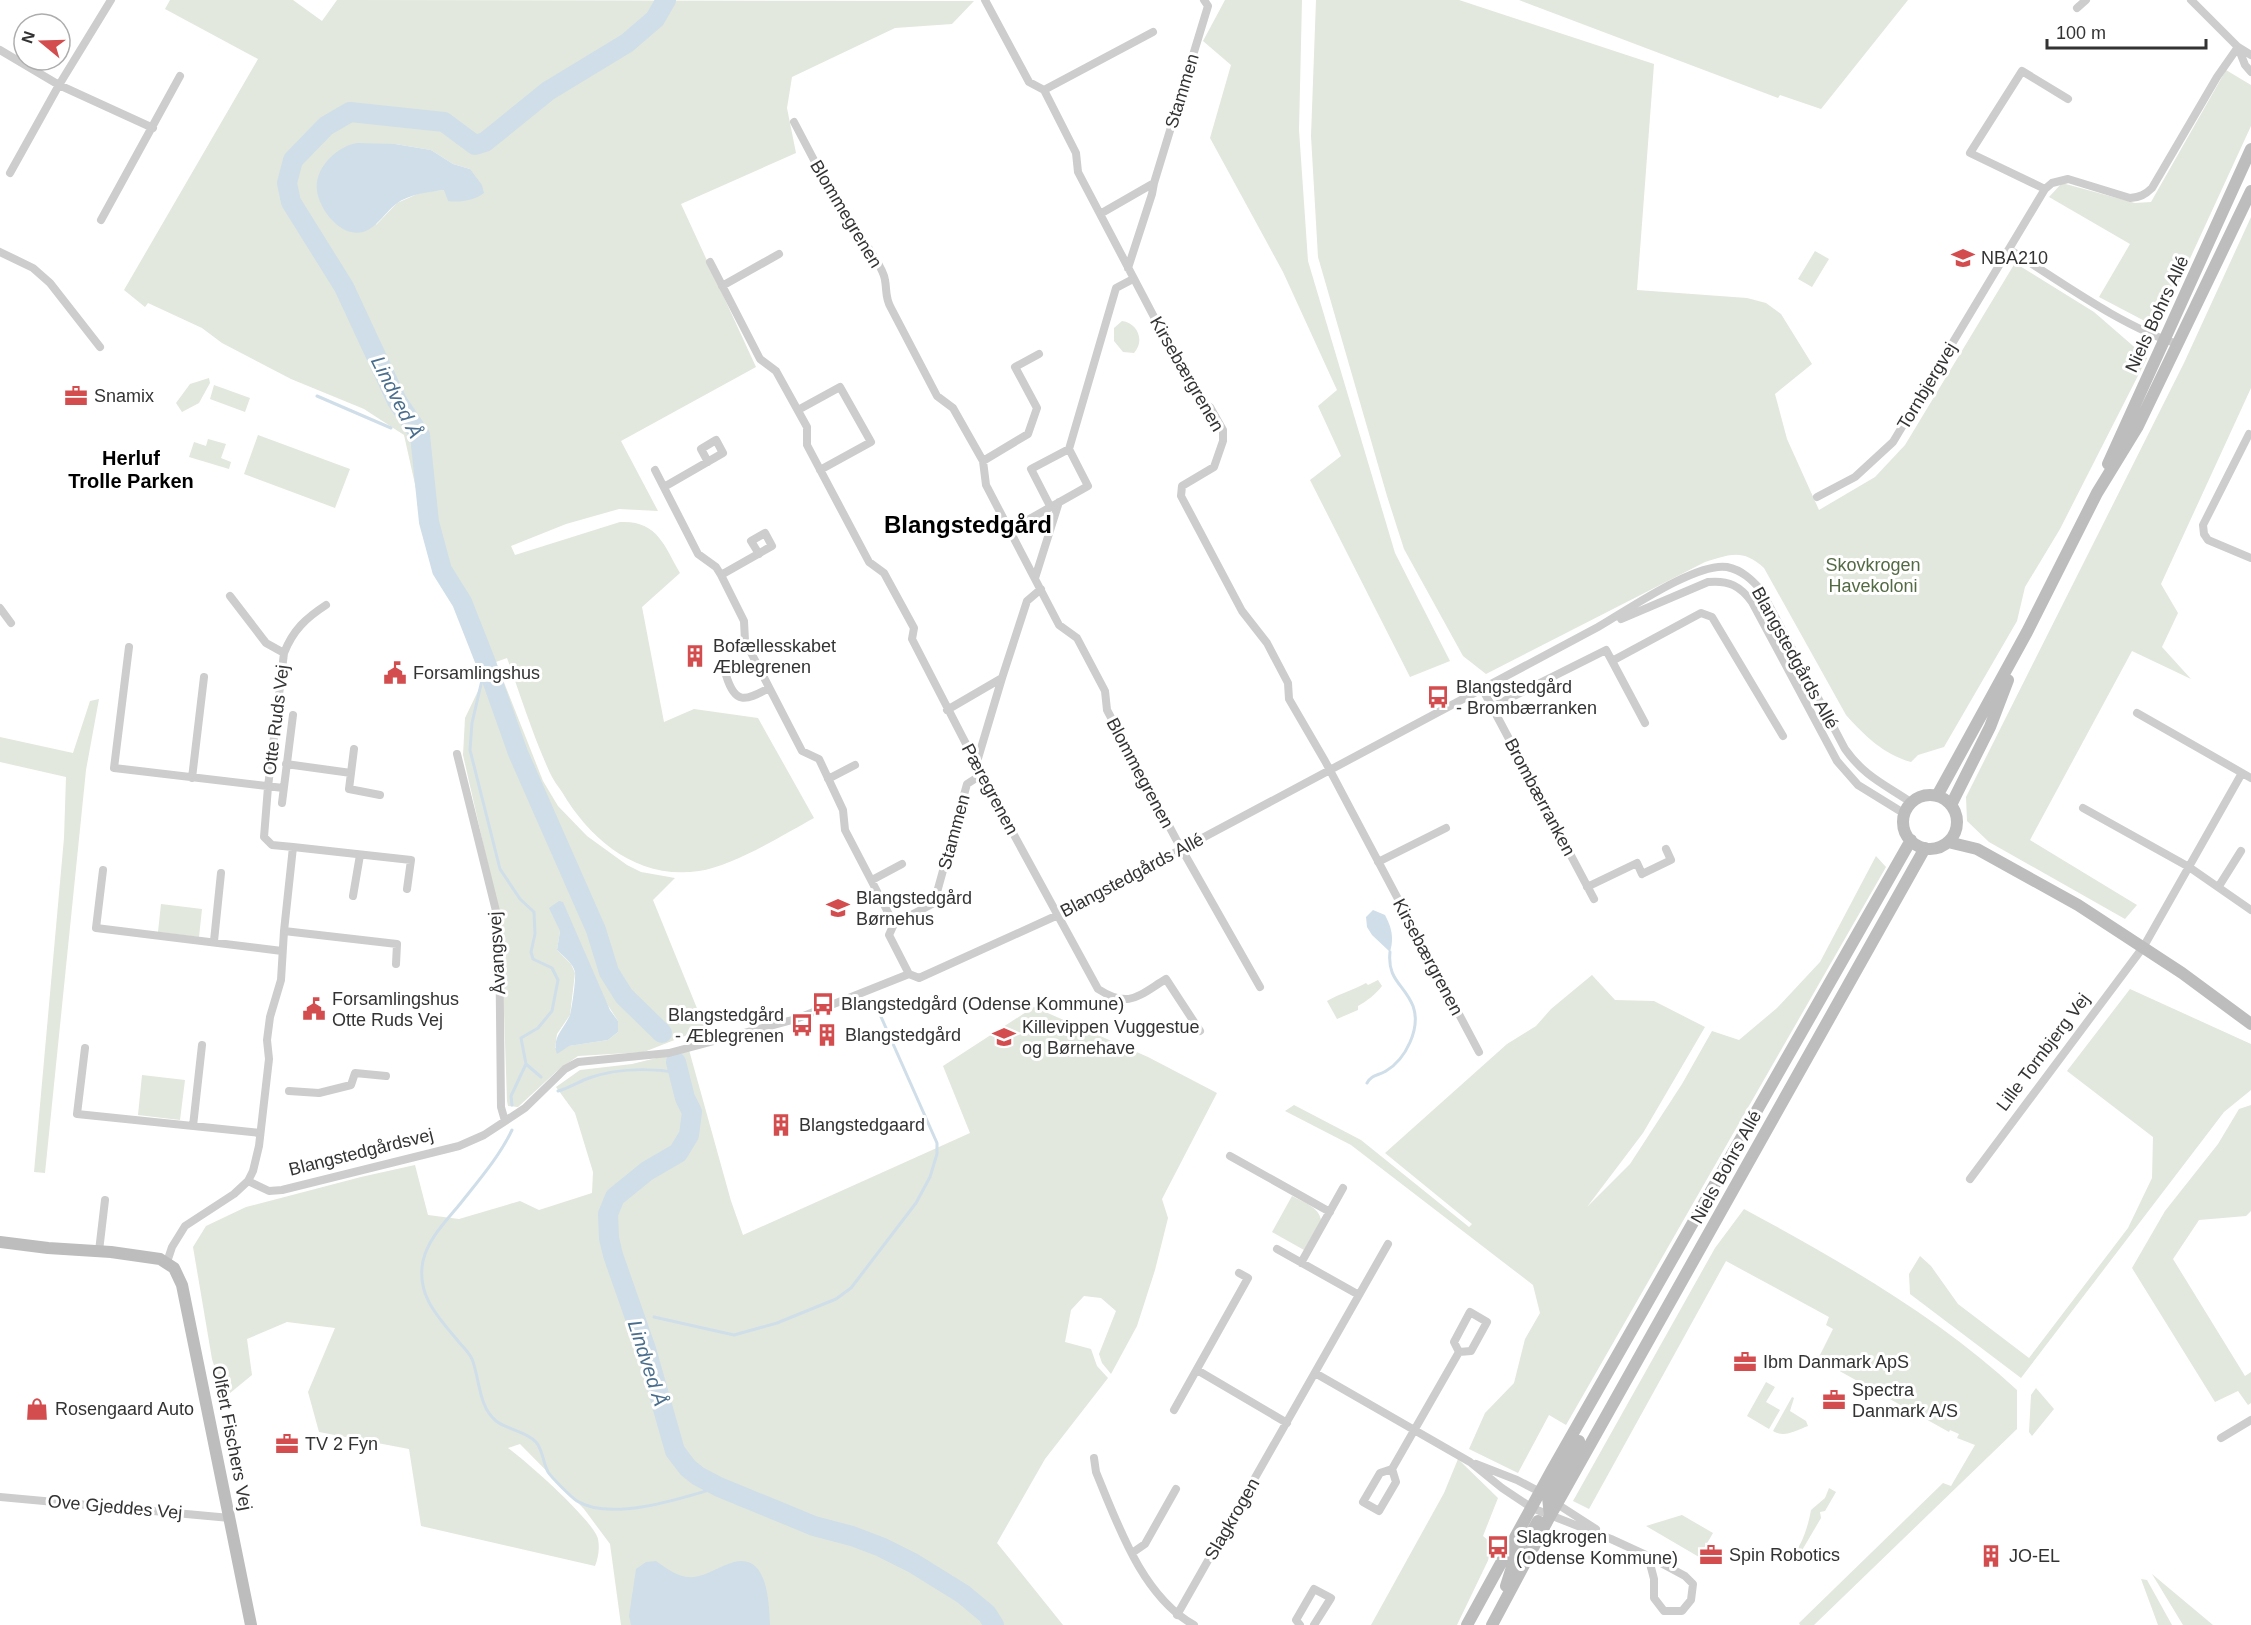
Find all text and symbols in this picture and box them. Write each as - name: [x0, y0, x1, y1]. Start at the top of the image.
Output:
- north arrow: [12, 12, 72, 72]
- scale bar: [2047, 12, 2206, 50]
- text: 100 m: [2056, 23, 2106, 43]
- text: N: [18, 29, 38, 46]
- street label: Stammen: [1161, 51, 1203, 131]
- street label: Blommegrenen: [806, 157, 886, 271]
- school or university icon: NBA210: [1950, 245, 1976, 271]
- place label: NBA210: [1981, 248, 2048, 268]
- street label: Niels Bohrs Allé: [2121, 253, 2193, 375]
- street label: Kirsebærgrenen: [1146, 313, 1228, 435]
- street label: Tornbjergvej: [1893, 339, 1961, 433]
- water label: Lindved Å: [367, 352, 427, 442]
- office icon: Snamix: [63, 383, 89, 409]
- place label: Snamix: [94, 386, 154, 406]
- district label: Herluf Trolle Parken: [68, 447, 194, 492]
- district label: Blangstedgård: [884, 511, 1052, 538]
- park label: Skovkrogen Havekoloni: [1825, 555, 1921, 596]
- street label: Blangstedgårds Allé: [1748, 584, 1842, 732]
- place label: Bofællesskabet Æblegrenen: [713, 636, 836, 677]
- building icon: Bofællesskabet Æblegrenen: [682, 643, 708, 669]
- public building icon: Forsamlingshus: [382, 660, 408, 686]
- place label: Forsamlingshus: [413, 663, 540, 683]
- street label: Otte Ruds Vej: [259, 664, 293, 776]
- place label: Blangstedgård - Brombærranken: [1456, 677, 1597, 718]
- bus stop icon: Blangstedgård - Brombærranken: [1425, 684, 1451, 710]
- street label: Blommegrenen: [1103, 714, 1177, 832]
- street label: Brombærranken: [1501, 735, 1579, 859]
- street label: Pæregrenen: [958, 740, 1022, 838]
- street label: Stammen: [934, 792, 974, 872]
- street label: Blangstedgårds Allé: [1057, 829, 1207, 921]
- place label: Blangstedgård Børnehus: [856, 888, 972, 929]
- school or university icon: Blangstedgård Børnehus: [825, 895, 851, 921]
- street label: Kirsebærgrenen: [1389, 895, 1467, 1019]
- street label: Åvangsvej: [485, 911, 509, 995]
- place label: Forsamlingshus Otte Ruds Vej: [332, 989, 459, 1030]
- street label: Lille Tornbjerg Vej: [1992, 989, 2094, 1115]
- bus stop icon: Blangstedgård (Odense Kommune): [810, 991, 836, 1017]
- place label: Blangstedgård (Odense Kommune): [841, 994, 1124, 1014]
- public building icon: Forsamlingshus Otte Ruds Vej: [301, 996, 327, 1022]
- place label: Blangstedgård - Æblegrenen: [668, 1005, 784, 1046]
- bus stop icon: Blangstedgård - Æblegrenen: [789, 1012, 815, 1038]
- place label: Killevippen Vuggestue og Børnehave: [1022, 1017, 1199, 1058]
- building icon: Blangstedgård: [814, 1022, 840, 1048]
- school or university icon: Killevippen Vuggestue og Børnehave: [991, 1024, 1017, 1050]
- place label: Blangstedgård: [845, 1025, 961, 1045]
- street label: Niels Bohrs Allé: [1687, 1107, 1765, 1227]
- building icon: Blangstedgaard: [768, 1112, 794, 1138]
- place label: Blangstedgaard: [799, 1115, 925, 1135]
- street label: Blangstedgårdsvej: [287, 1124, 435, 1180]
- water label: Lindved Å: [624, 1317, 672, 1409]
- office icon: Ibm Danmark ApS: [1732, 1349, 1758, 1375]
- place label: Ibm Danmark ApS: [1763, 1352, 1909, 1372]
- street label: Olfert Fischers Vej: [208, 1364, 256, 1512]
- place label: Spectra Danmark A/S: [1852, 1380, 1958, 1421]
- office icon: Spectra Danmark A/S: [1821, 1387, 1847, 1413]
- shop icon: Rosengaard Auto: [24, 1396, 50, 1422]
- place label: Rosengaard Auto: [55, 1399, 194, 1419]
- office icon: TV 2 Fyn: [274, 1431, 300, 1457]
- place label: TV 2 Fyn: [305, 1434, 378, 1454]
- street label: Slagkrogen: [1201, 1475, 1263, 1563]
- street label: Ove Gjeddes Vej: [47, 1491, 183, 1523]
- place label: Slagkrogen (Odense Kommune): [1516, 1527, 1678, 1568]
- bus stop icon: Slagkrogen (Odense Kommune): [1485, 1534, 1511, 1560]
- office icon: Spin Robotics: [1698, 1542, 1724, 1568]
- building icon: JO-EL: [1978, 1543, 2004, 1569]
- place label: Spin Robotics: [1729, 1545, 1840, 1565]
- place label: JO-EL: [2009, 1546, 2060, 1566]

